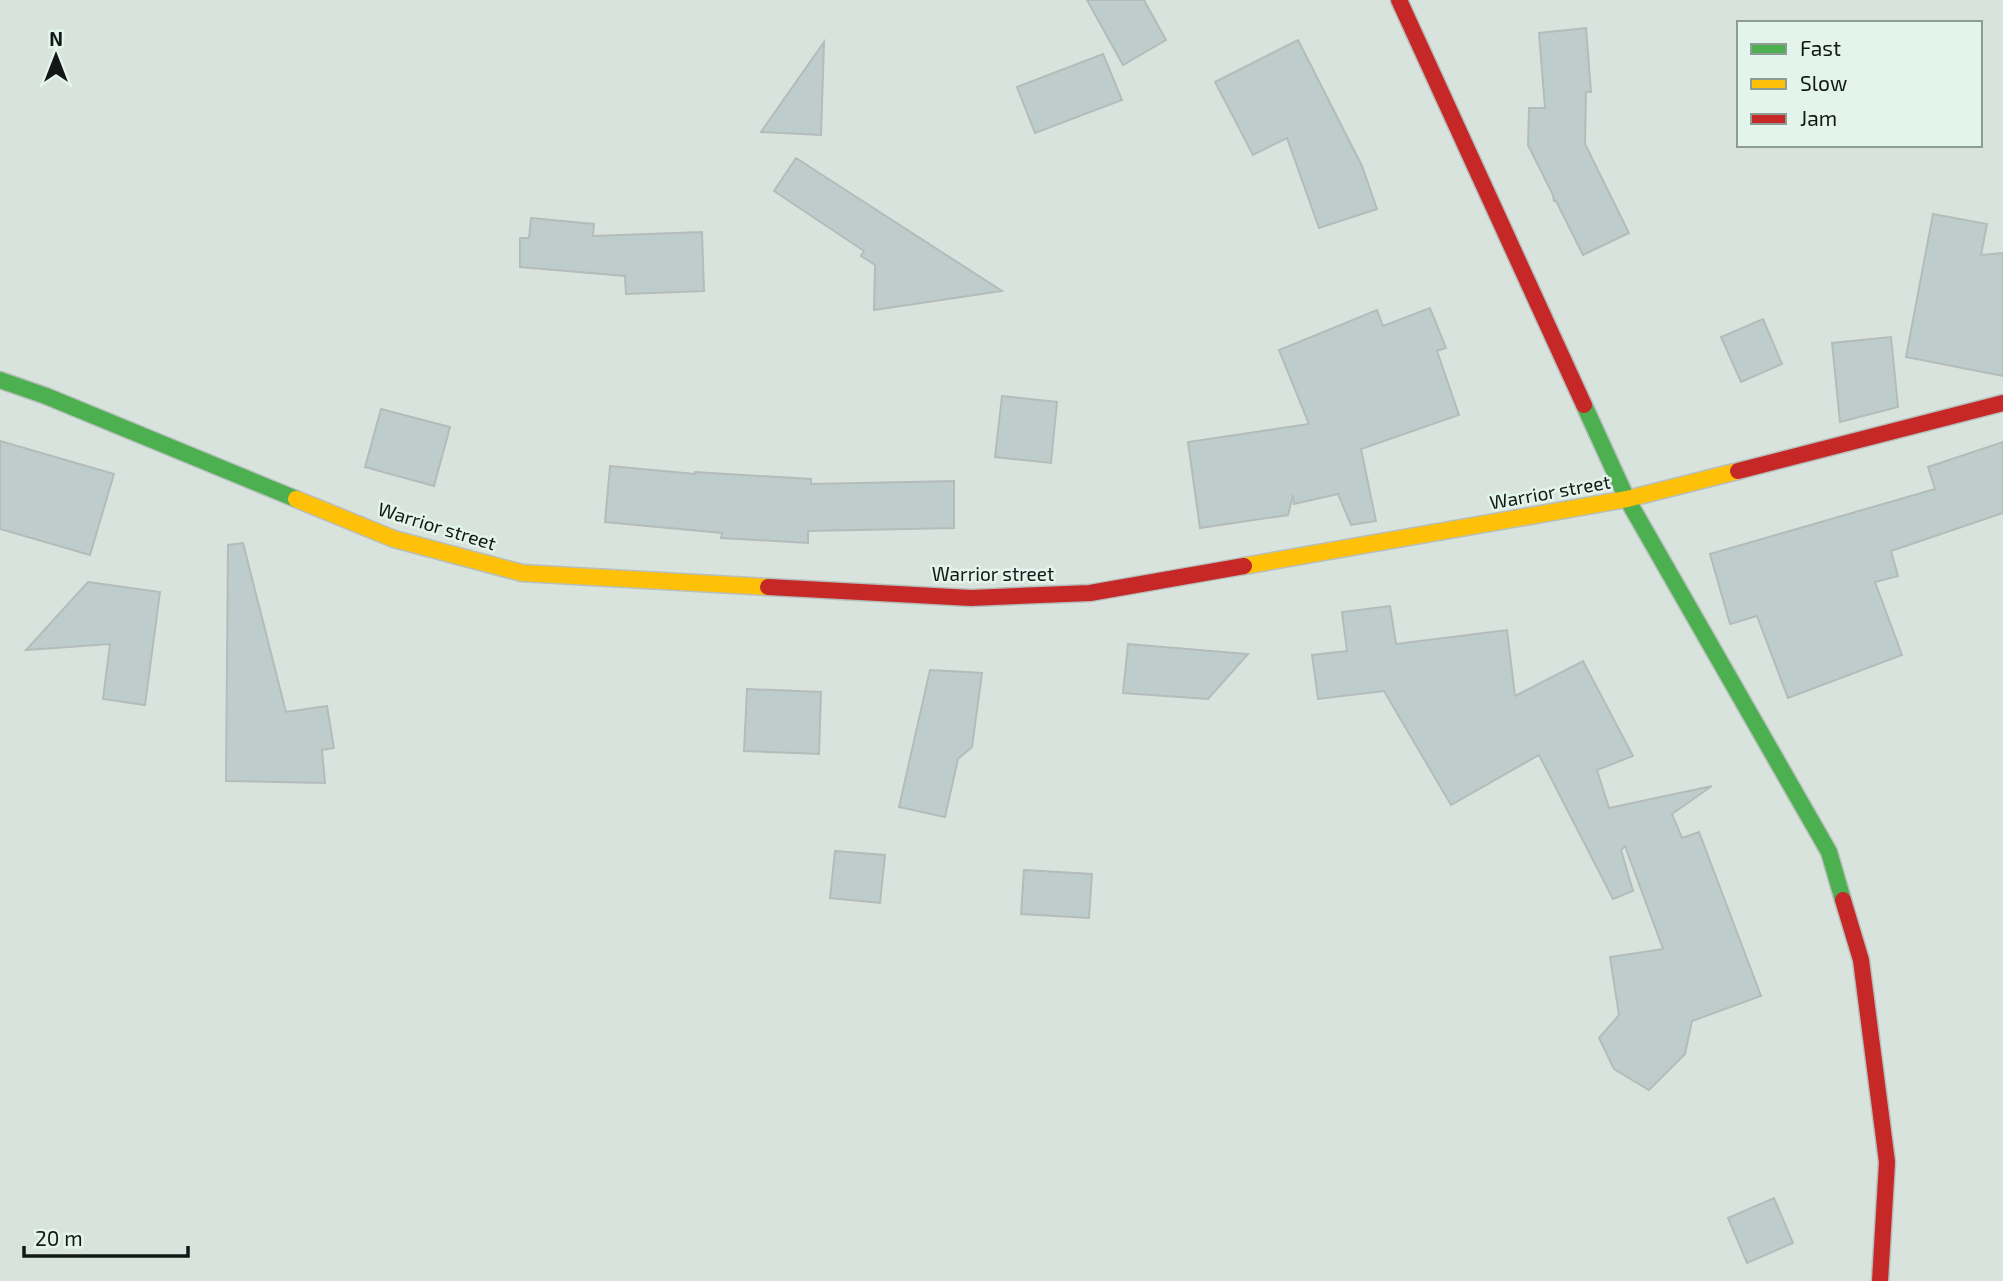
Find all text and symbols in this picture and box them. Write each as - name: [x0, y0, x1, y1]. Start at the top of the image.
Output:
- north arrow: [21, 21, 91, 91]
- legend: [1737, 21, 1982, 147]
- text: N: [49, 27, 63, 50]
- text: Fast: [1800, 35, 1841, 60]
- text: Slow: [1800, 70, 1847, 95]
- text: Jam: [1800, 105, 1837, 130]
- street label: Warrior street: [1488, 470, 1612, 513]
- street label: Warrior street: [375, 497, 499, 554]
- street label: Warrior street: [932, 562, 1054, 585]
- scale bar: [24, 1214, 189, 1258]
- text: 20 m: [35, 1225, 83, 1250]

